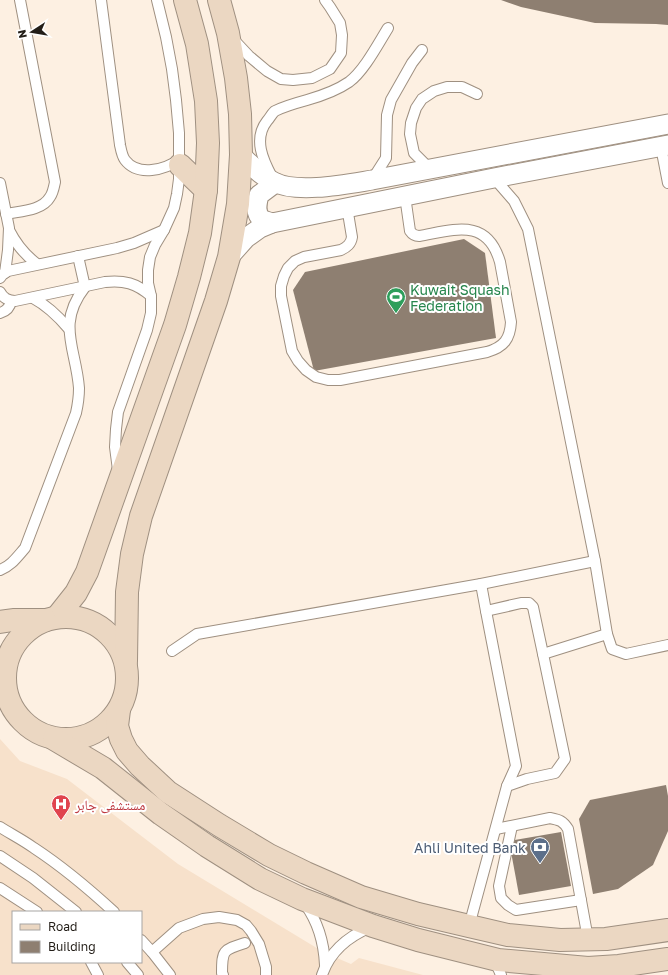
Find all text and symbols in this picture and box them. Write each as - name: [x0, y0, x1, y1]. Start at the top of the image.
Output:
- north arrow: [12, 12, 52, 52]
- text: N: [15, 29, 29, 40]
- place label: Kuwait Squash Federation: [410, 281, 510, 314]
- sports icon: Kuwait Squash Federation: [385, 286, 407, 314]
- hospital icon: مستشفى جابر: [50, 793, 72, 821]
- place label: مستشفى جابر: [74, 796, 145, 814]
- bank icon: Ahli United Bank: [529, 836, 551, 864]
- place label: Ahli United Bank: [414, 839, 526, 856]
- legend: [12, 911, 142, 963]
- text: Road: [48, 919, 77, 934]
- text: Building: [48, 939, 96, 954]

